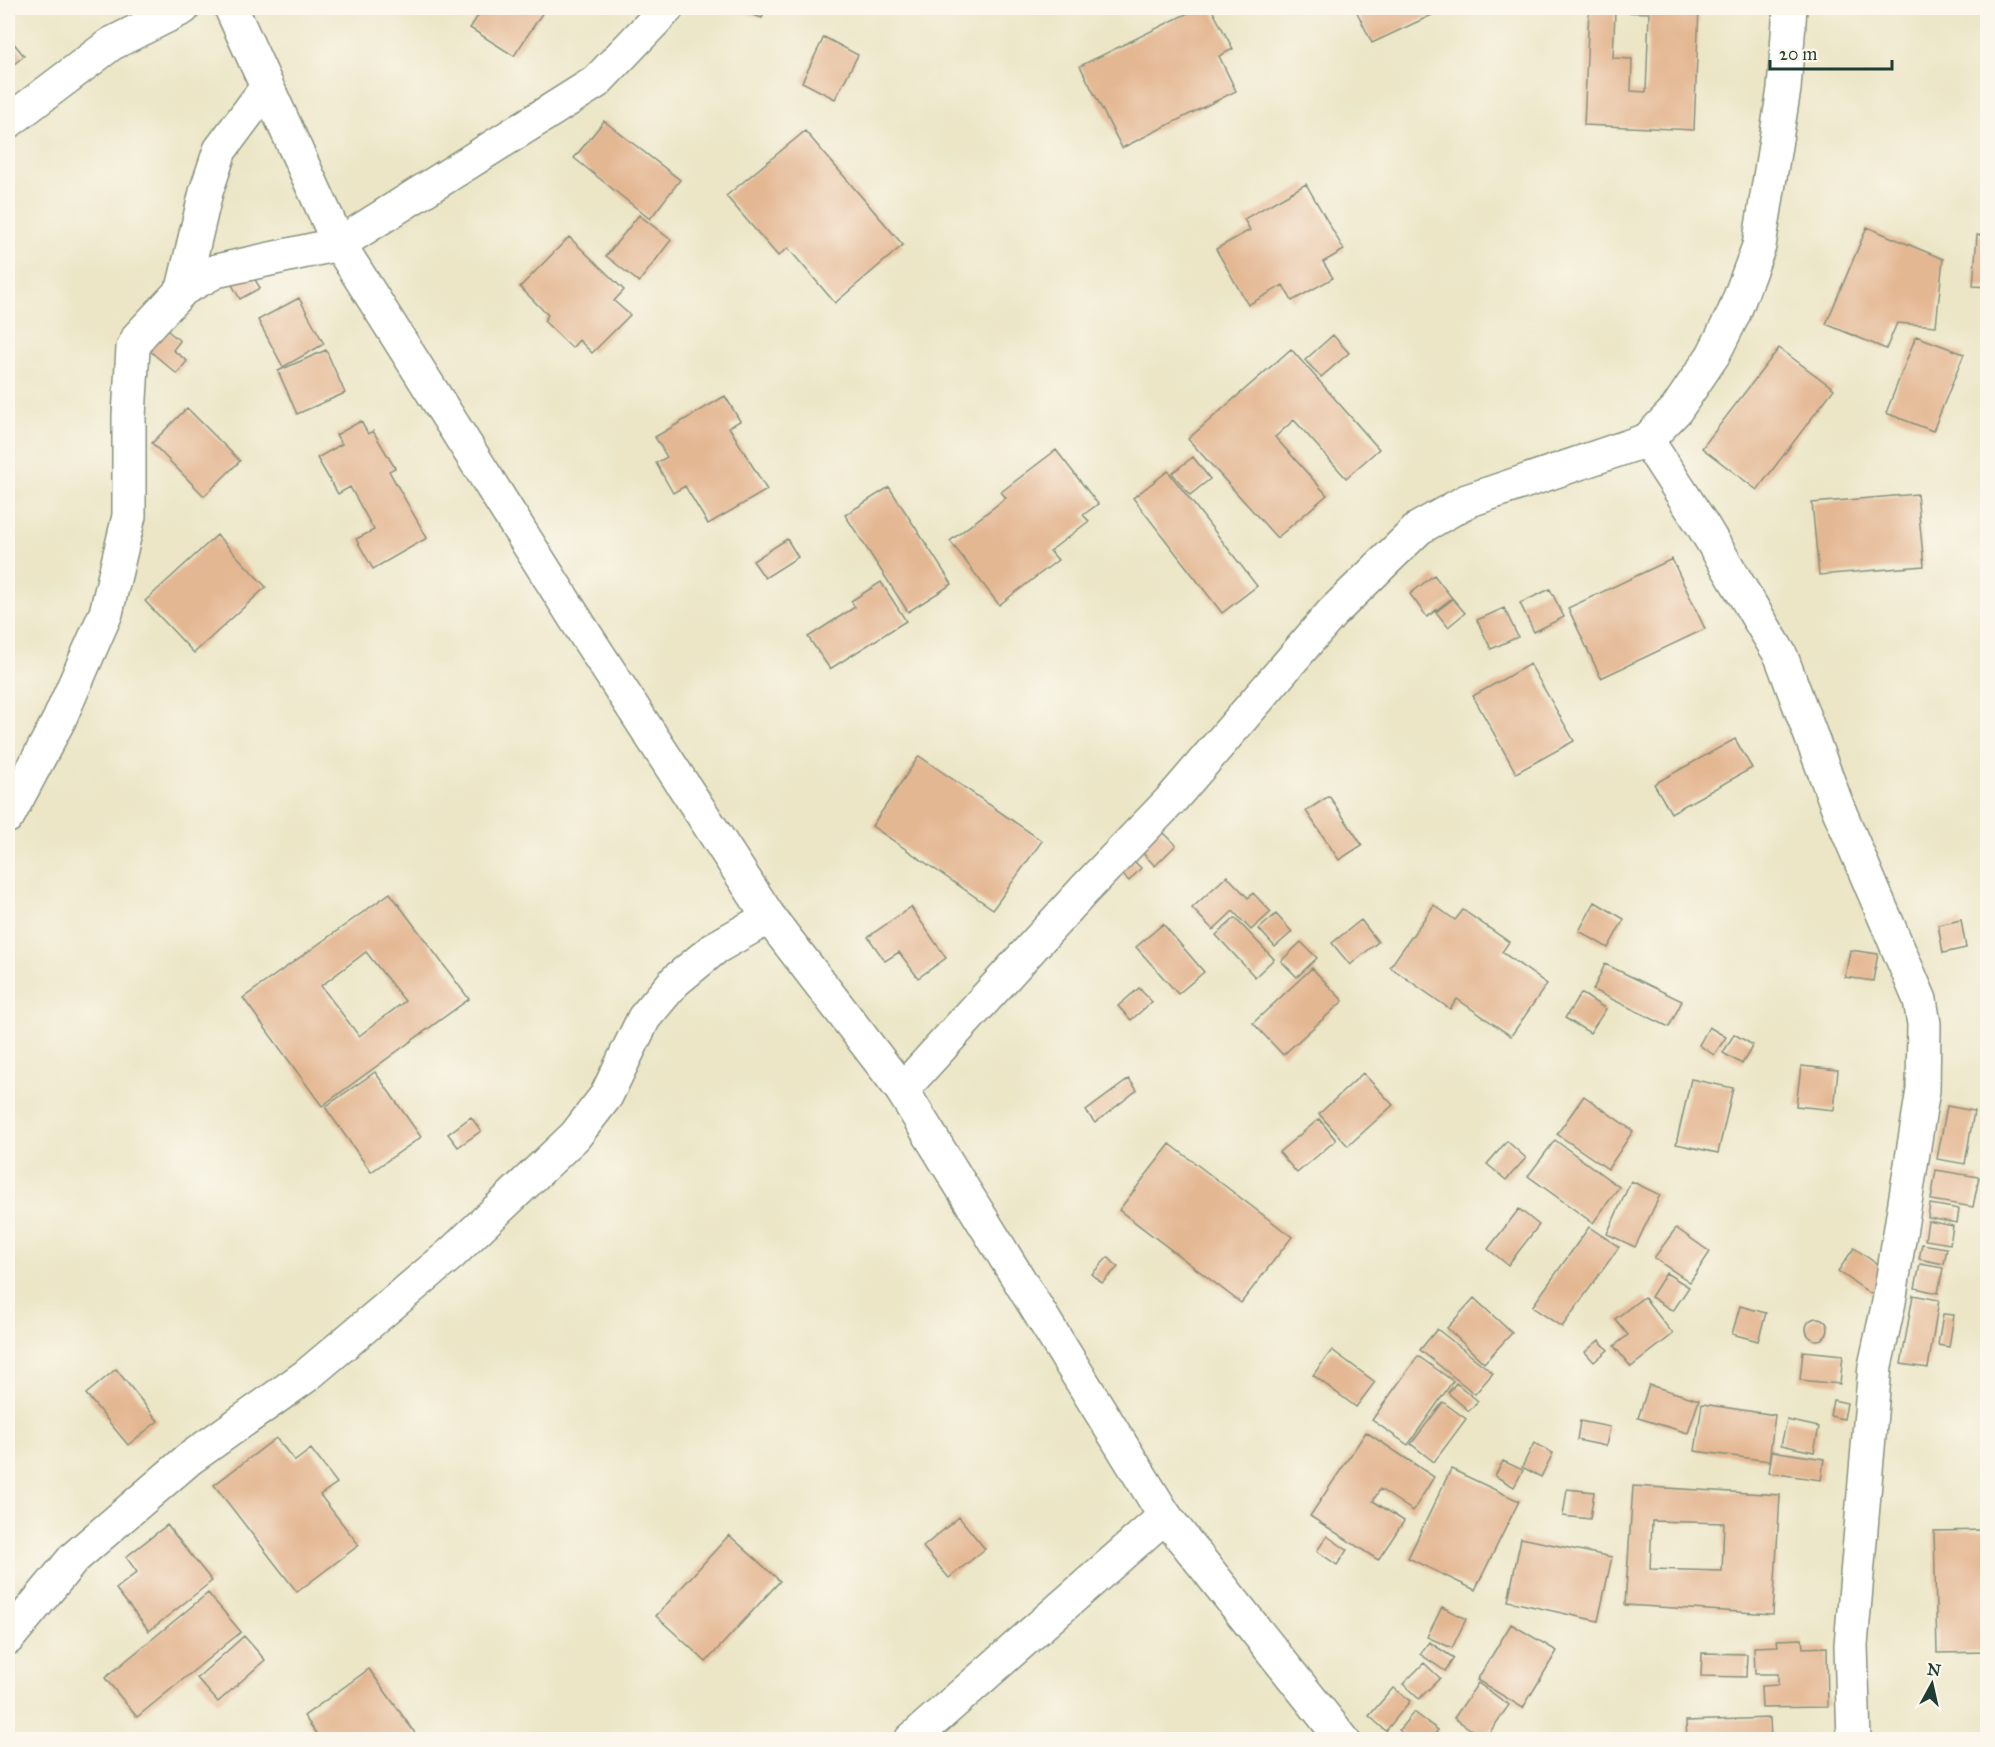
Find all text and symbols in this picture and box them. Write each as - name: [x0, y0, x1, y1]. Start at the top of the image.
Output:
- scale bar: [1770, 33, 1892, 71]
- text: 20 m: [1779, 43, 1817, 65]
- north arrow: [1902, 1654, 1962, 1714]
- text: N: [1926, 1659, 1942, 1680]

